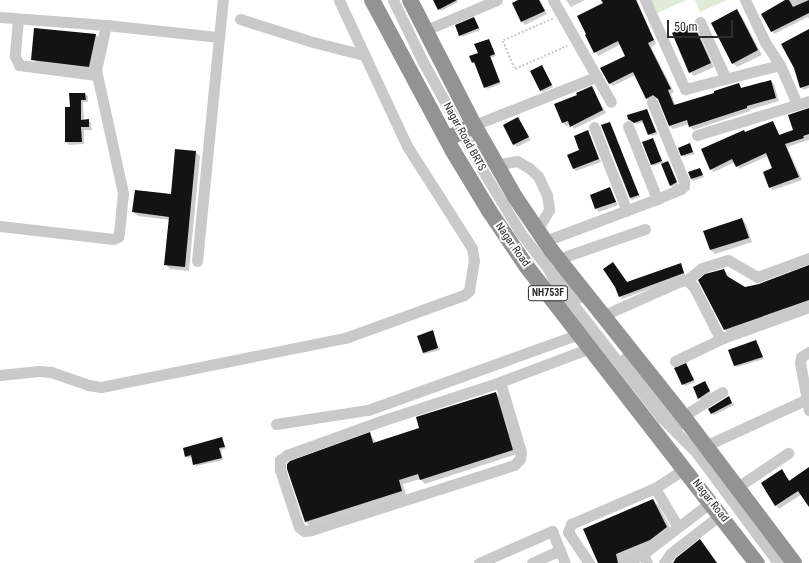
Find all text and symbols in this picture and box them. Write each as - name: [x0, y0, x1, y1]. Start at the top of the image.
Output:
- scale bar: [669, 12, 735, 38]
- text: 50 m: [674, 20, 698, 34]
- street label: Nagar Road BRTS: [440, 101, 488, 173]
- street label: Nagar Road: [492, 220, 532, 270]
- road number: NH753F: [527, 285, 569, 301]
- street label: Nagar Road: [689, 477, 731, 525]

